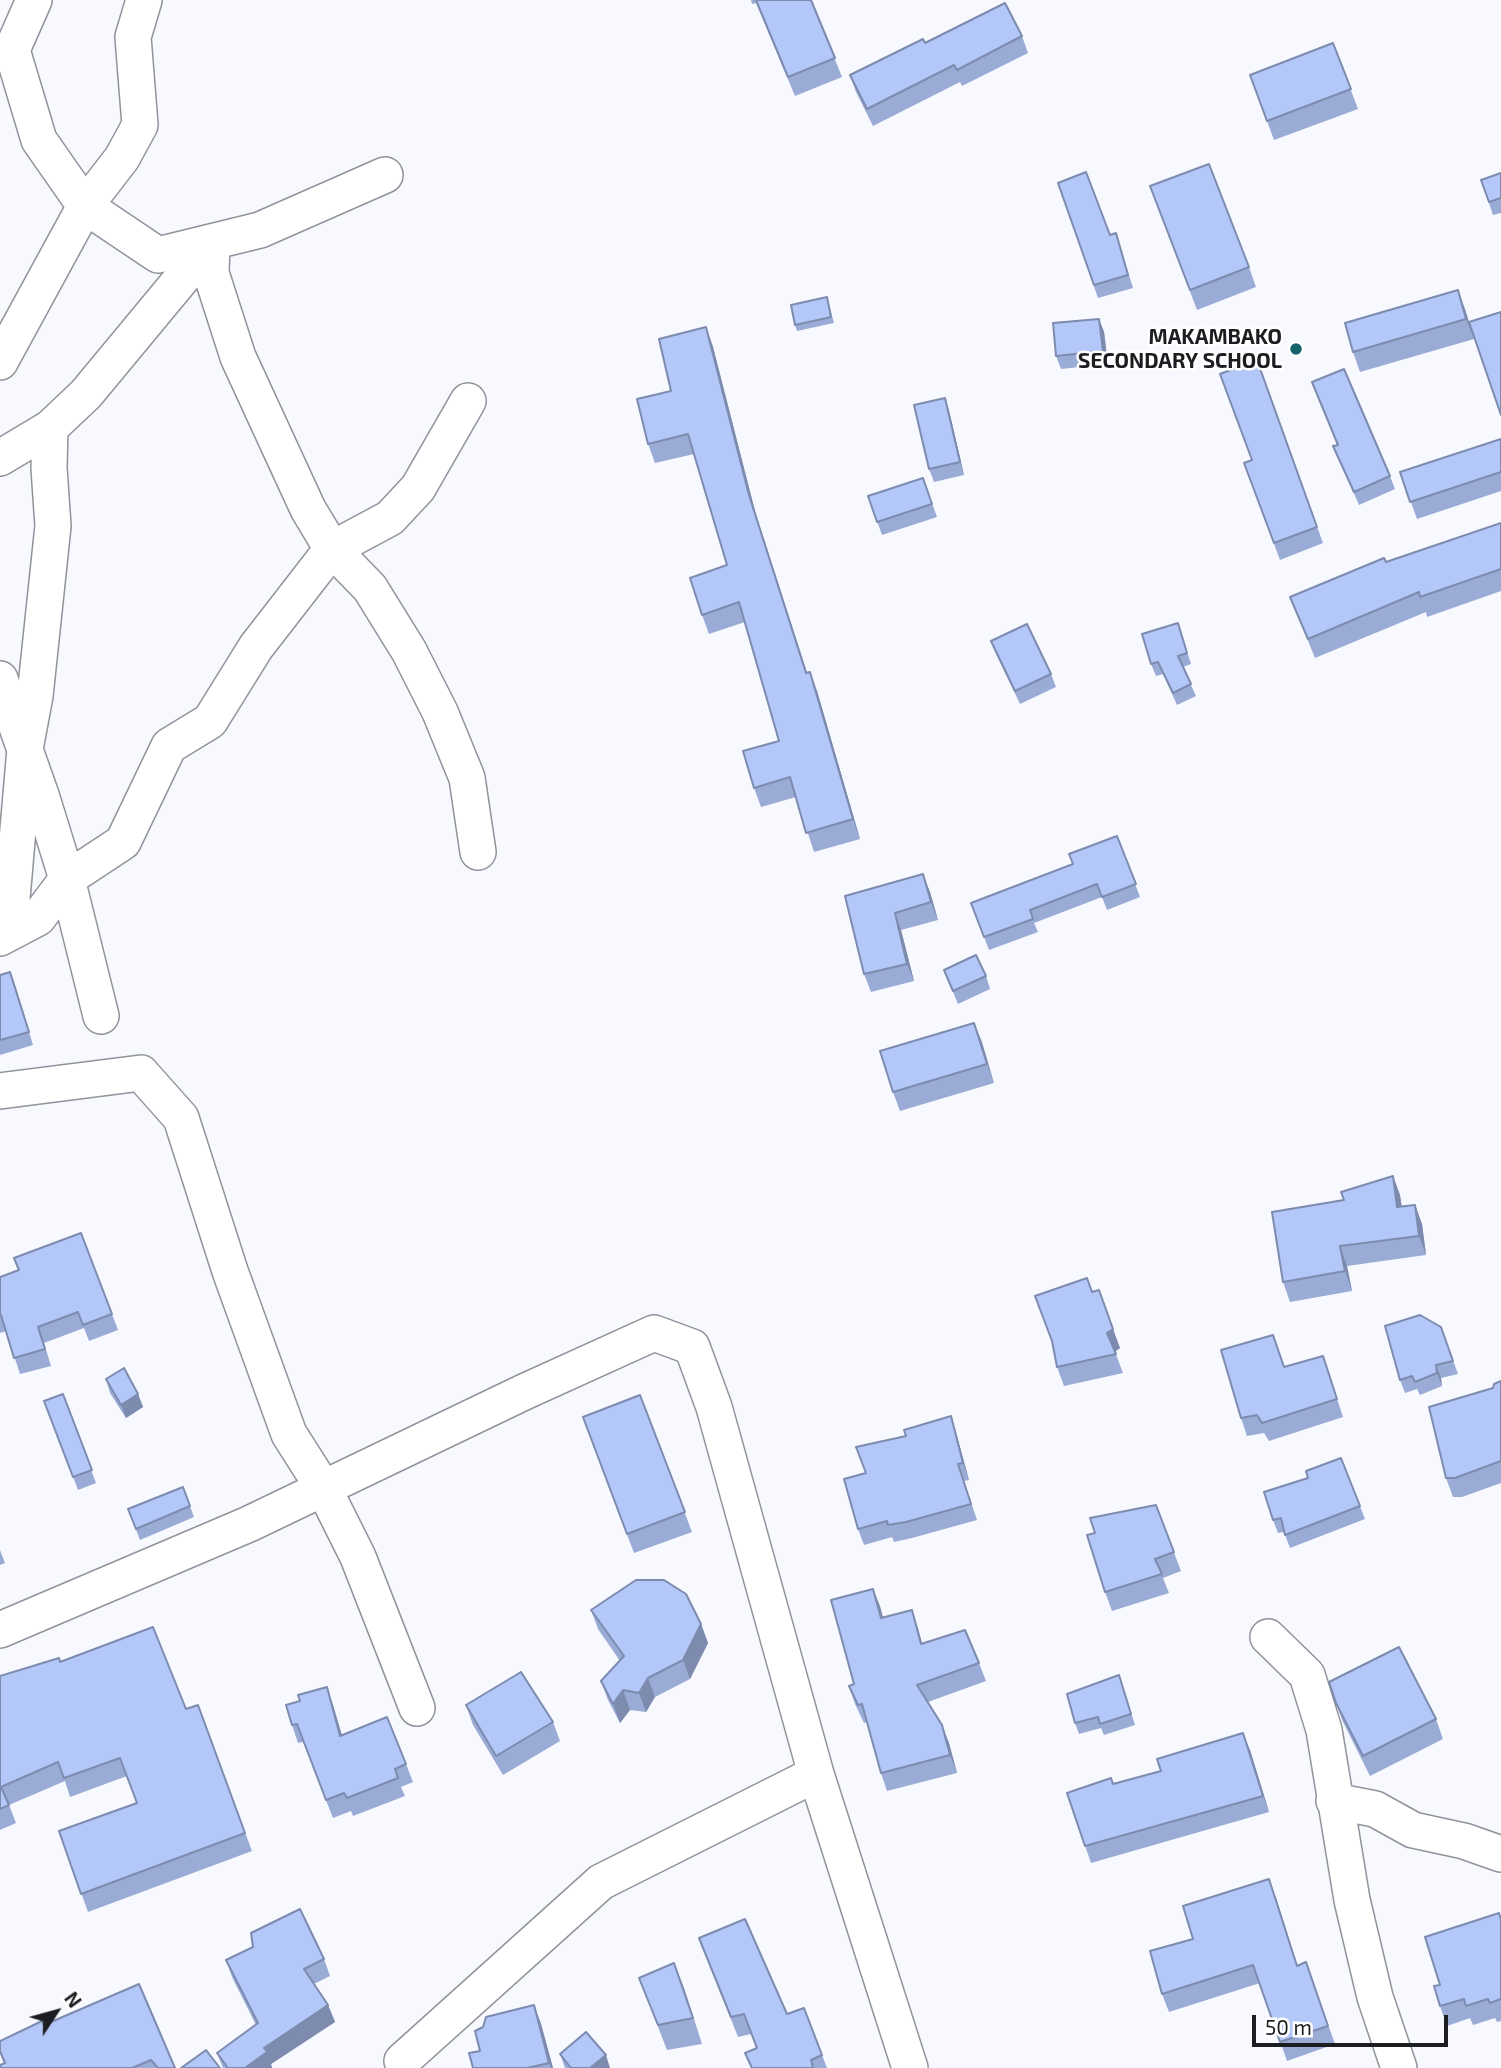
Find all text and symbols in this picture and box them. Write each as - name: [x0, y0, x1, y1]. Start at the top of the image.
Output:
- place label: MAKAMBAKO SECONDARY SCHOOL: [1078, 324, 1282, 374]
- marker: MAKAMBAKO SECONDARY SCHOOL: [1288, 341, 1304, 357]
- north arrow: [21, 1977, 91, 2047]
- text: N: [60, 1987, 87, 2012]
- scale bar: [1256, 2002, 1452, 2046]
- text: 50 m: [1265, 2014, 1312, 2039]

